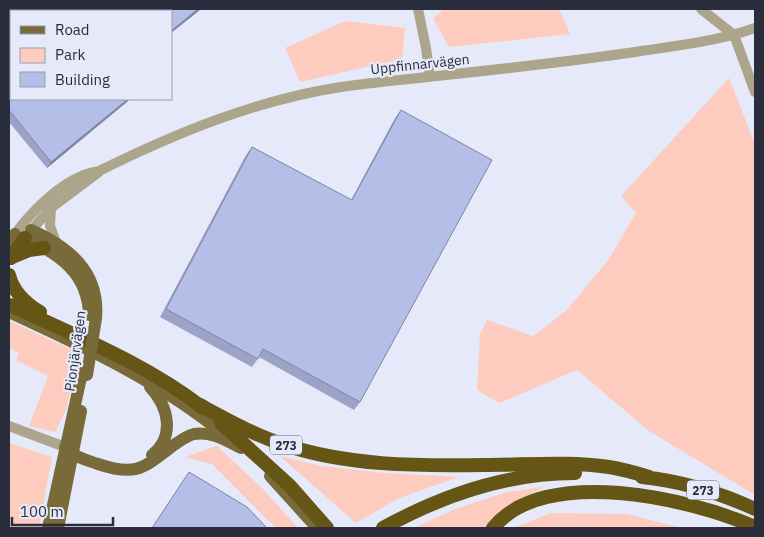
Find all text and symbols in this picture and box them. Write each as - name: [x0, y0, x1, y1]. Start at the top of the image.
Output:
- legend: [10, 10, 172, 100]
- text: Road: [55, 20, 90, 39]
- text: Park: [55, 45, 85, 64]
- street label: Uppfinnarvägen: [370, 50, 470, 78]
- text: Building: [55, 70, 110, 89]
- street label: Pionjärvägen: [60, 310, 90, 392]
- road number: 273: [270, 436, 302, 454]
- road number: 273: [687, 480, 719, 500]
- scale bar: [12, 494, 114, 526]
- text: 100 m: [20, 502, 64, 521]

